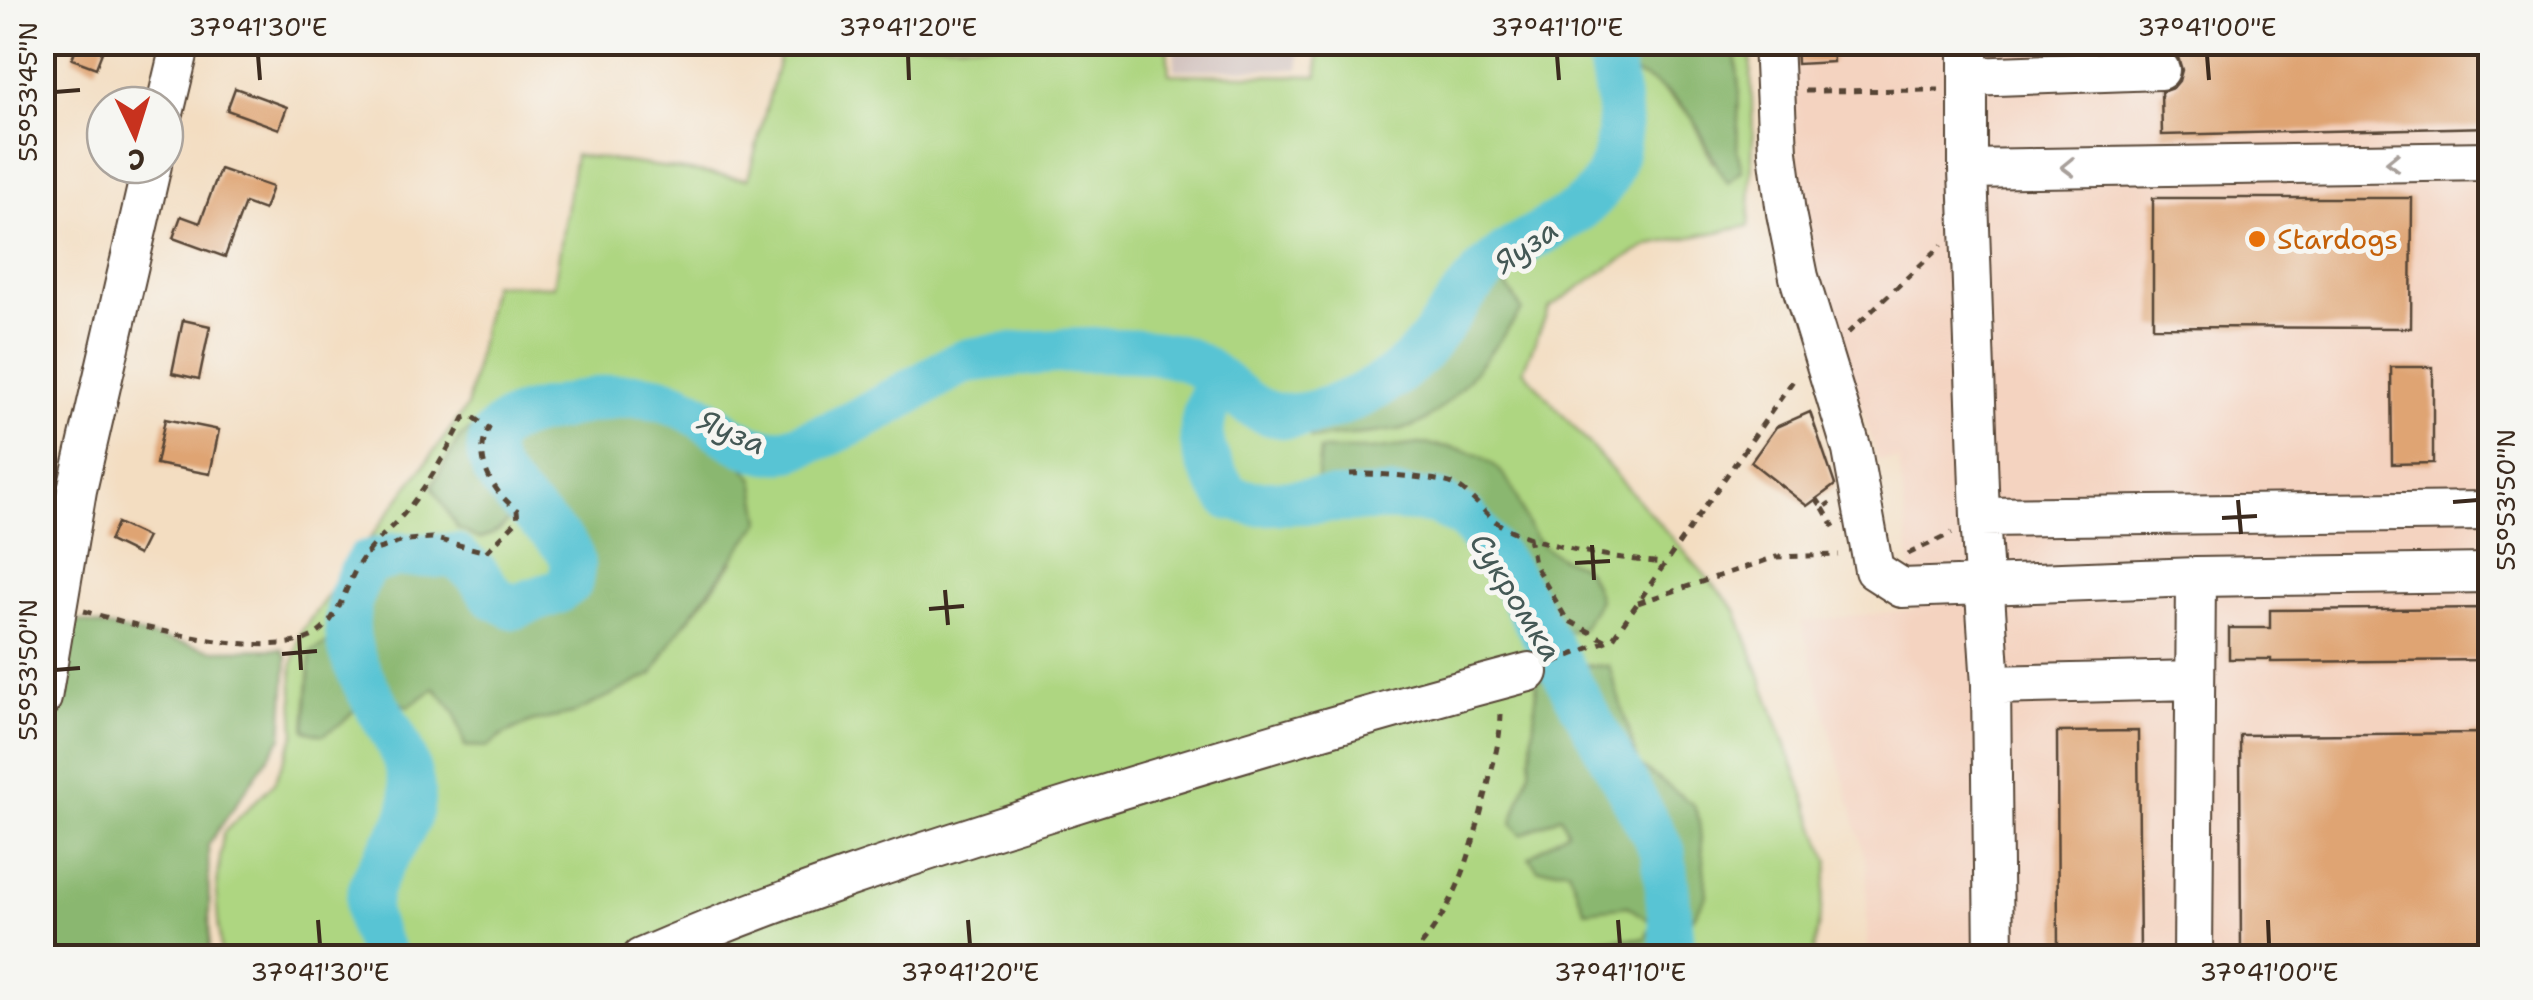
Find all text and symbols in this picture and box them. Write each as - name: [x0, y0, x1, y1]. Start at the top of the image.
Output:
- text: 37°41'30"E: [189, 10, 327, 44]
- text: 37°41'20"E: [839, 10, 977, 44]
- text: 37°41'10"E: [1491, 10, 1623, 44]
- text: 37°41'00"E: [2137, 10, 2277, 44]
- text: 55°53'45"N: [11, 22, 45, 162]
- north arrow: [85, 85, 185, 185]
- text: С: [127, 140, 147, 179]
- one-way arrow: [2385, 151, 2400, 173]
- one-way arrow: [2060, 156, 2076, 178]
- water label: Яуза: [1485, 209, 1566, 283]
- place label: Stardogs: [2277, 220, 2398, 258]
- marker: Stardogs: [2246, 228, 2268, 250]
- water label: Яуза: [691, 399, 772, 464]
- text: 55°53'50"N: [2489, 429, 2523, 571]
- water label: Сукромка: [1460, 525, 1572, 669]
- text: 55°53'50"N: [11, 599, 45, 741]
- text: 37°41'30"E: [251, 955, 389, 989]
- text: 37°41'20"E: [901, 955, 1039, 989]
- text: 37°41'10"E: [1554, 955, 1686, 989]
- text: 37°41'00"E: [2199, 955, 2339, 989]

